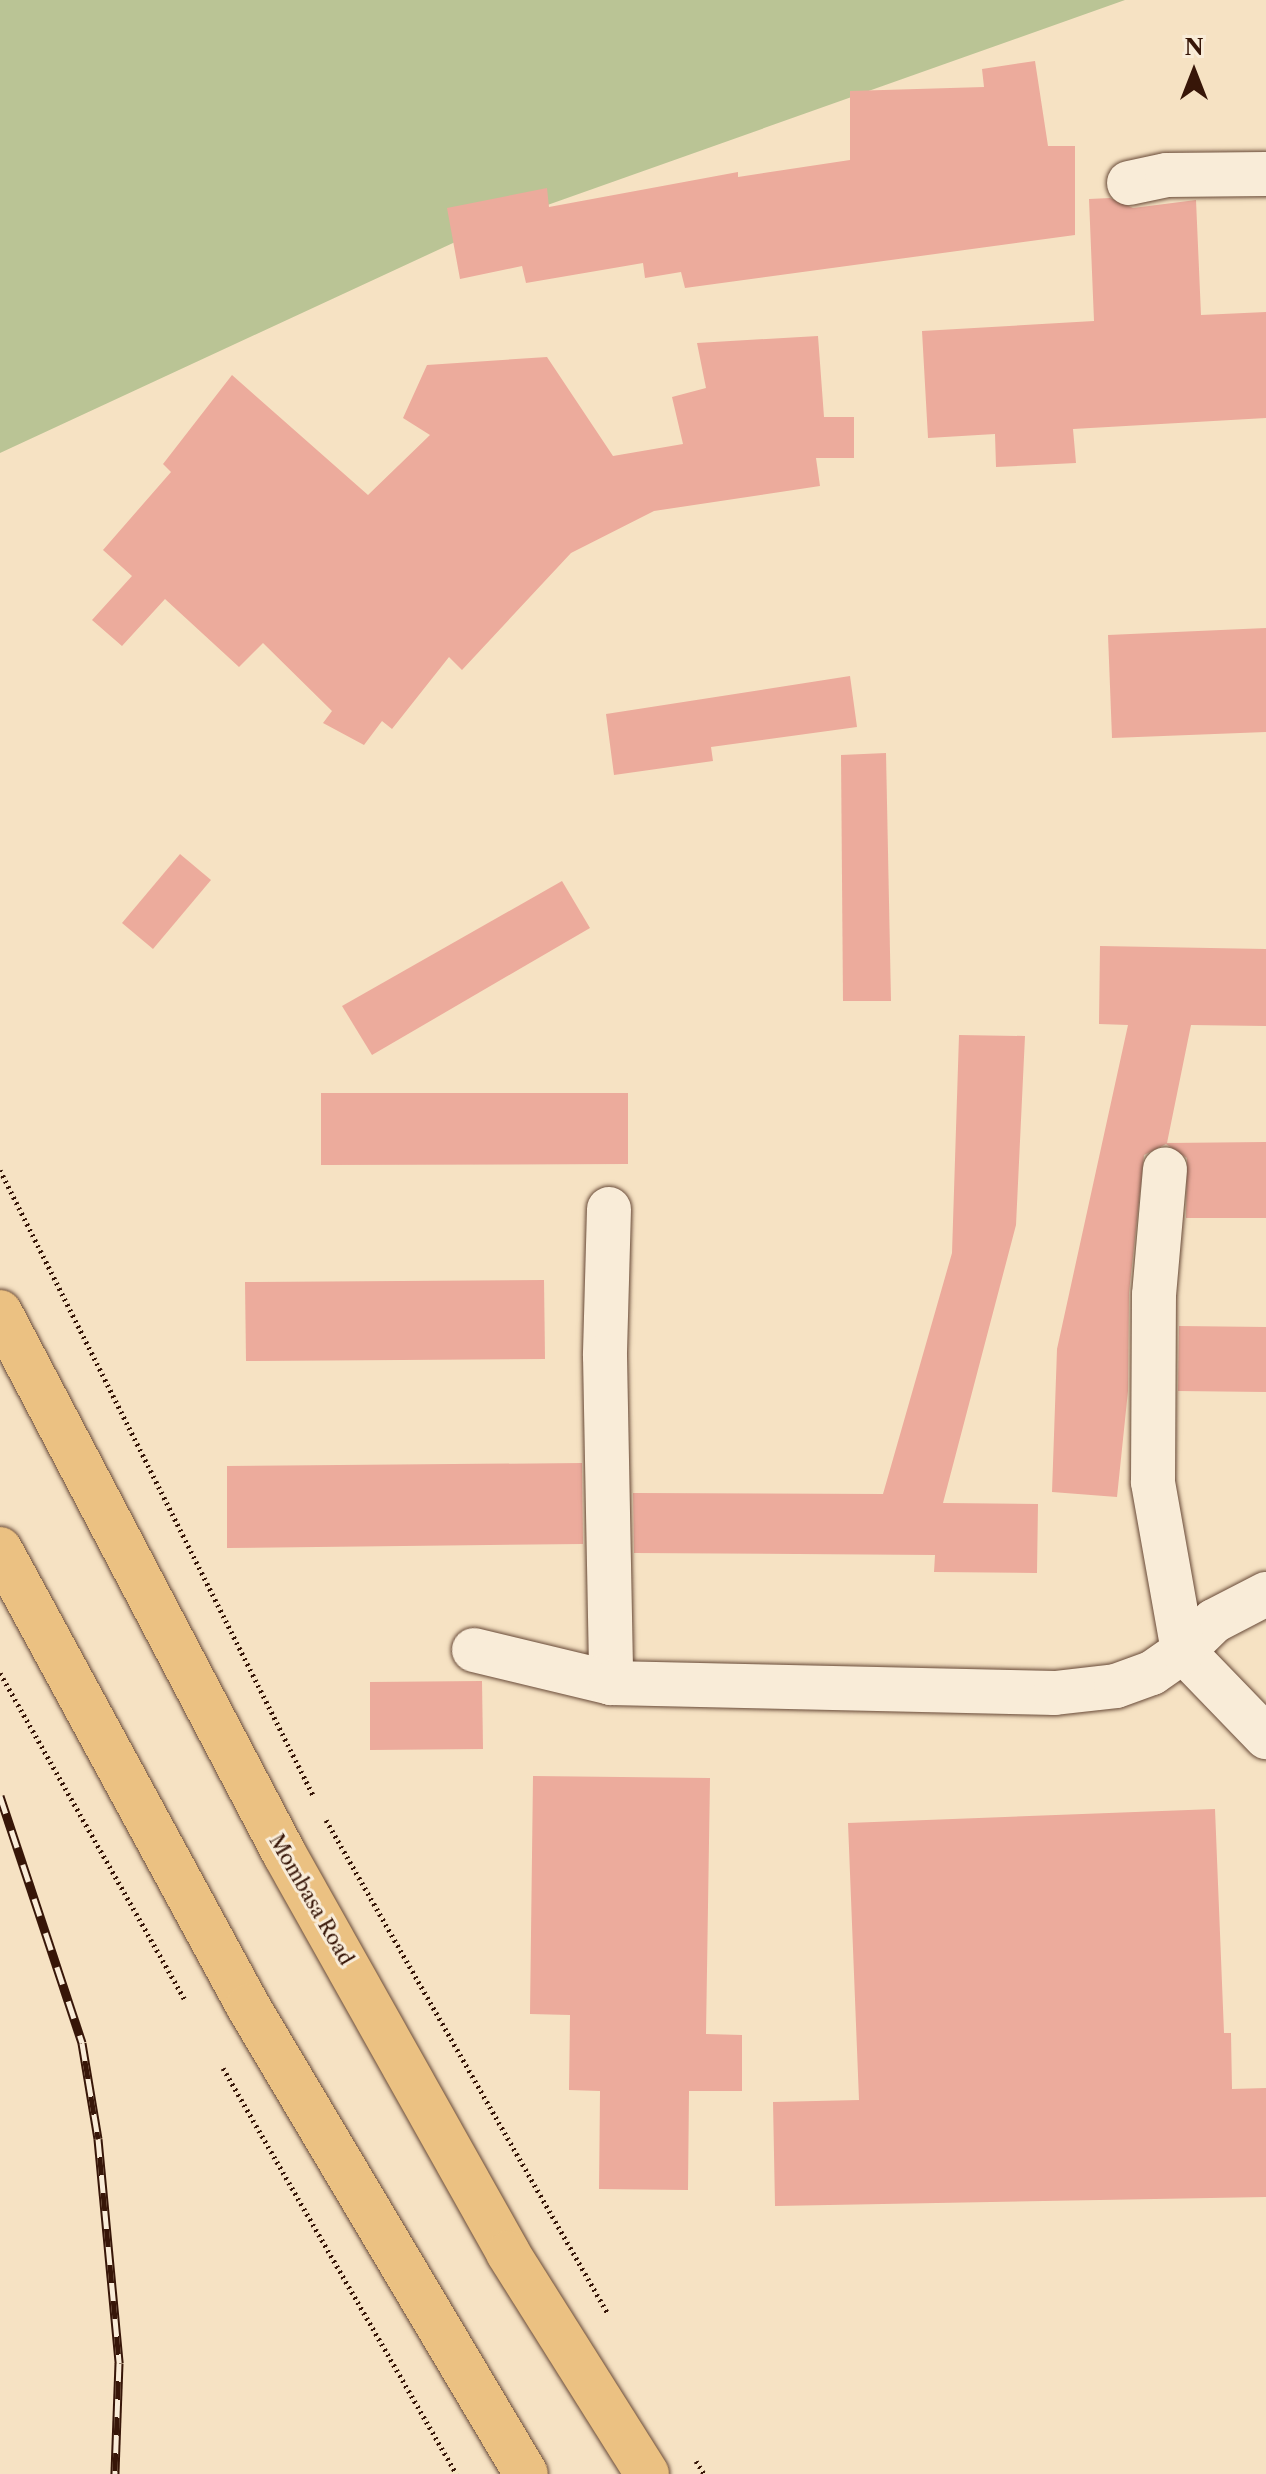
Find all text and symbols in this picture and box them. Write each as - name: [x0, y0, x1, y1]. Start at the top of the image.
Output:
- north arrow: [1154, 32, 1234, 112]
- text: N: [1184, 34, 1204, 61]
- street label: Mombasa Road: [264, 1830, 358, 1970]

